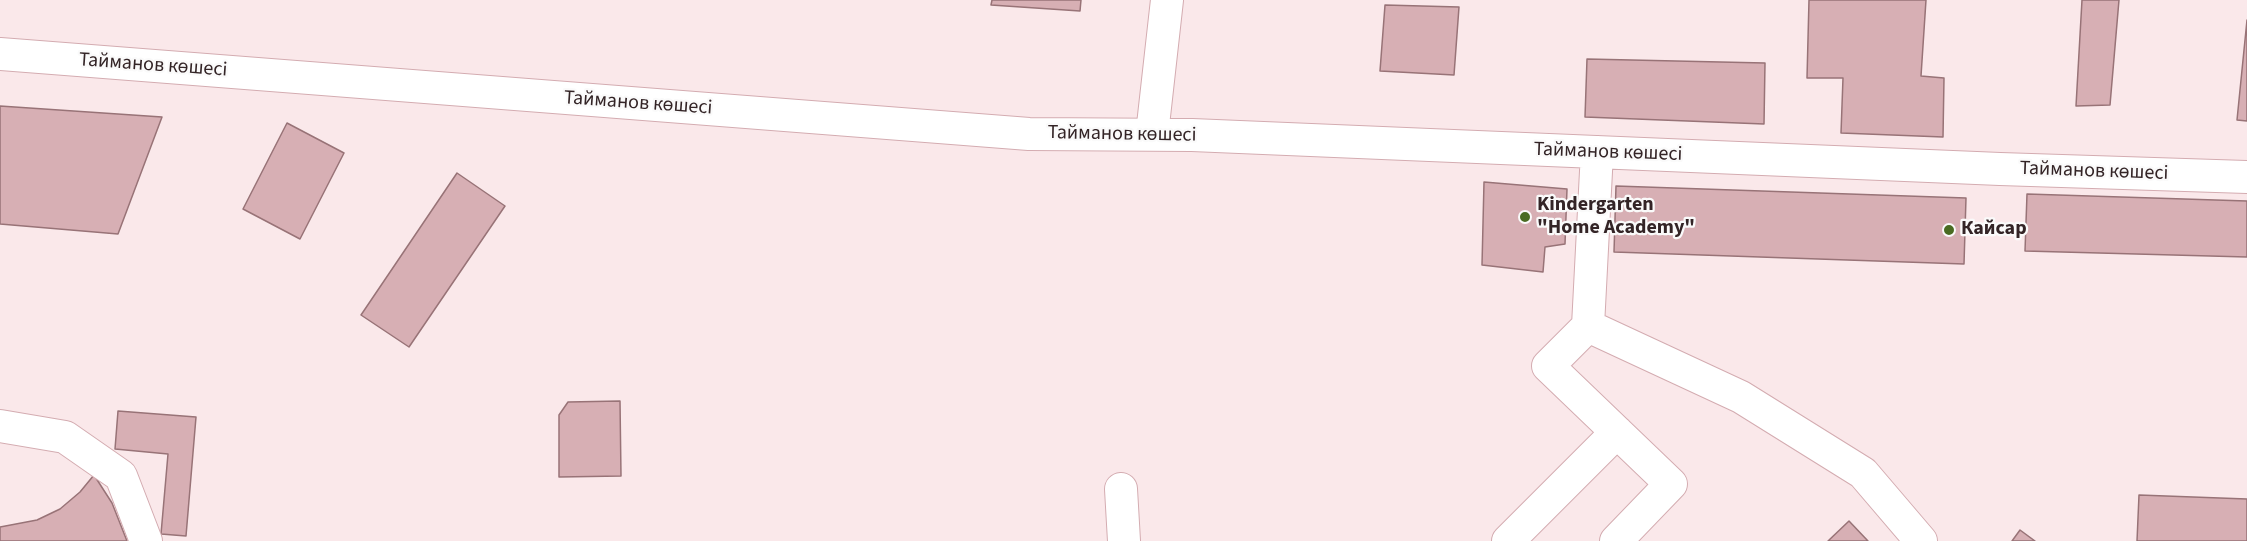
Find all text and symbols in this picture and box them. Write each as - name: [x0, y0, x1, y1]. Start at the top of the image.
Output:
- street label: Тайманов көшесі: [78, 49, 228, 83]
- street label: Тайманов көшесі: [563, 87, 713, 121]
- street label: Тайманов көшесі: [1047, 122, 1197, 148]
- street label: Тайманов көшесі: [1533, 138, 1683, 168]
- street label: Тайманов көшесі: [2019, 157, 2169, 187]
- place label: Kindergarten "Home Academy": [1537, 194, 1695, 241]
- marker: Kindergarten "Home Academy": [1518, 210, 1532, 224]
- place label: Кайсар: [1961, 218, 2027, 242]
- marker: Кайсар: [1942, 223, 1956, 237]

